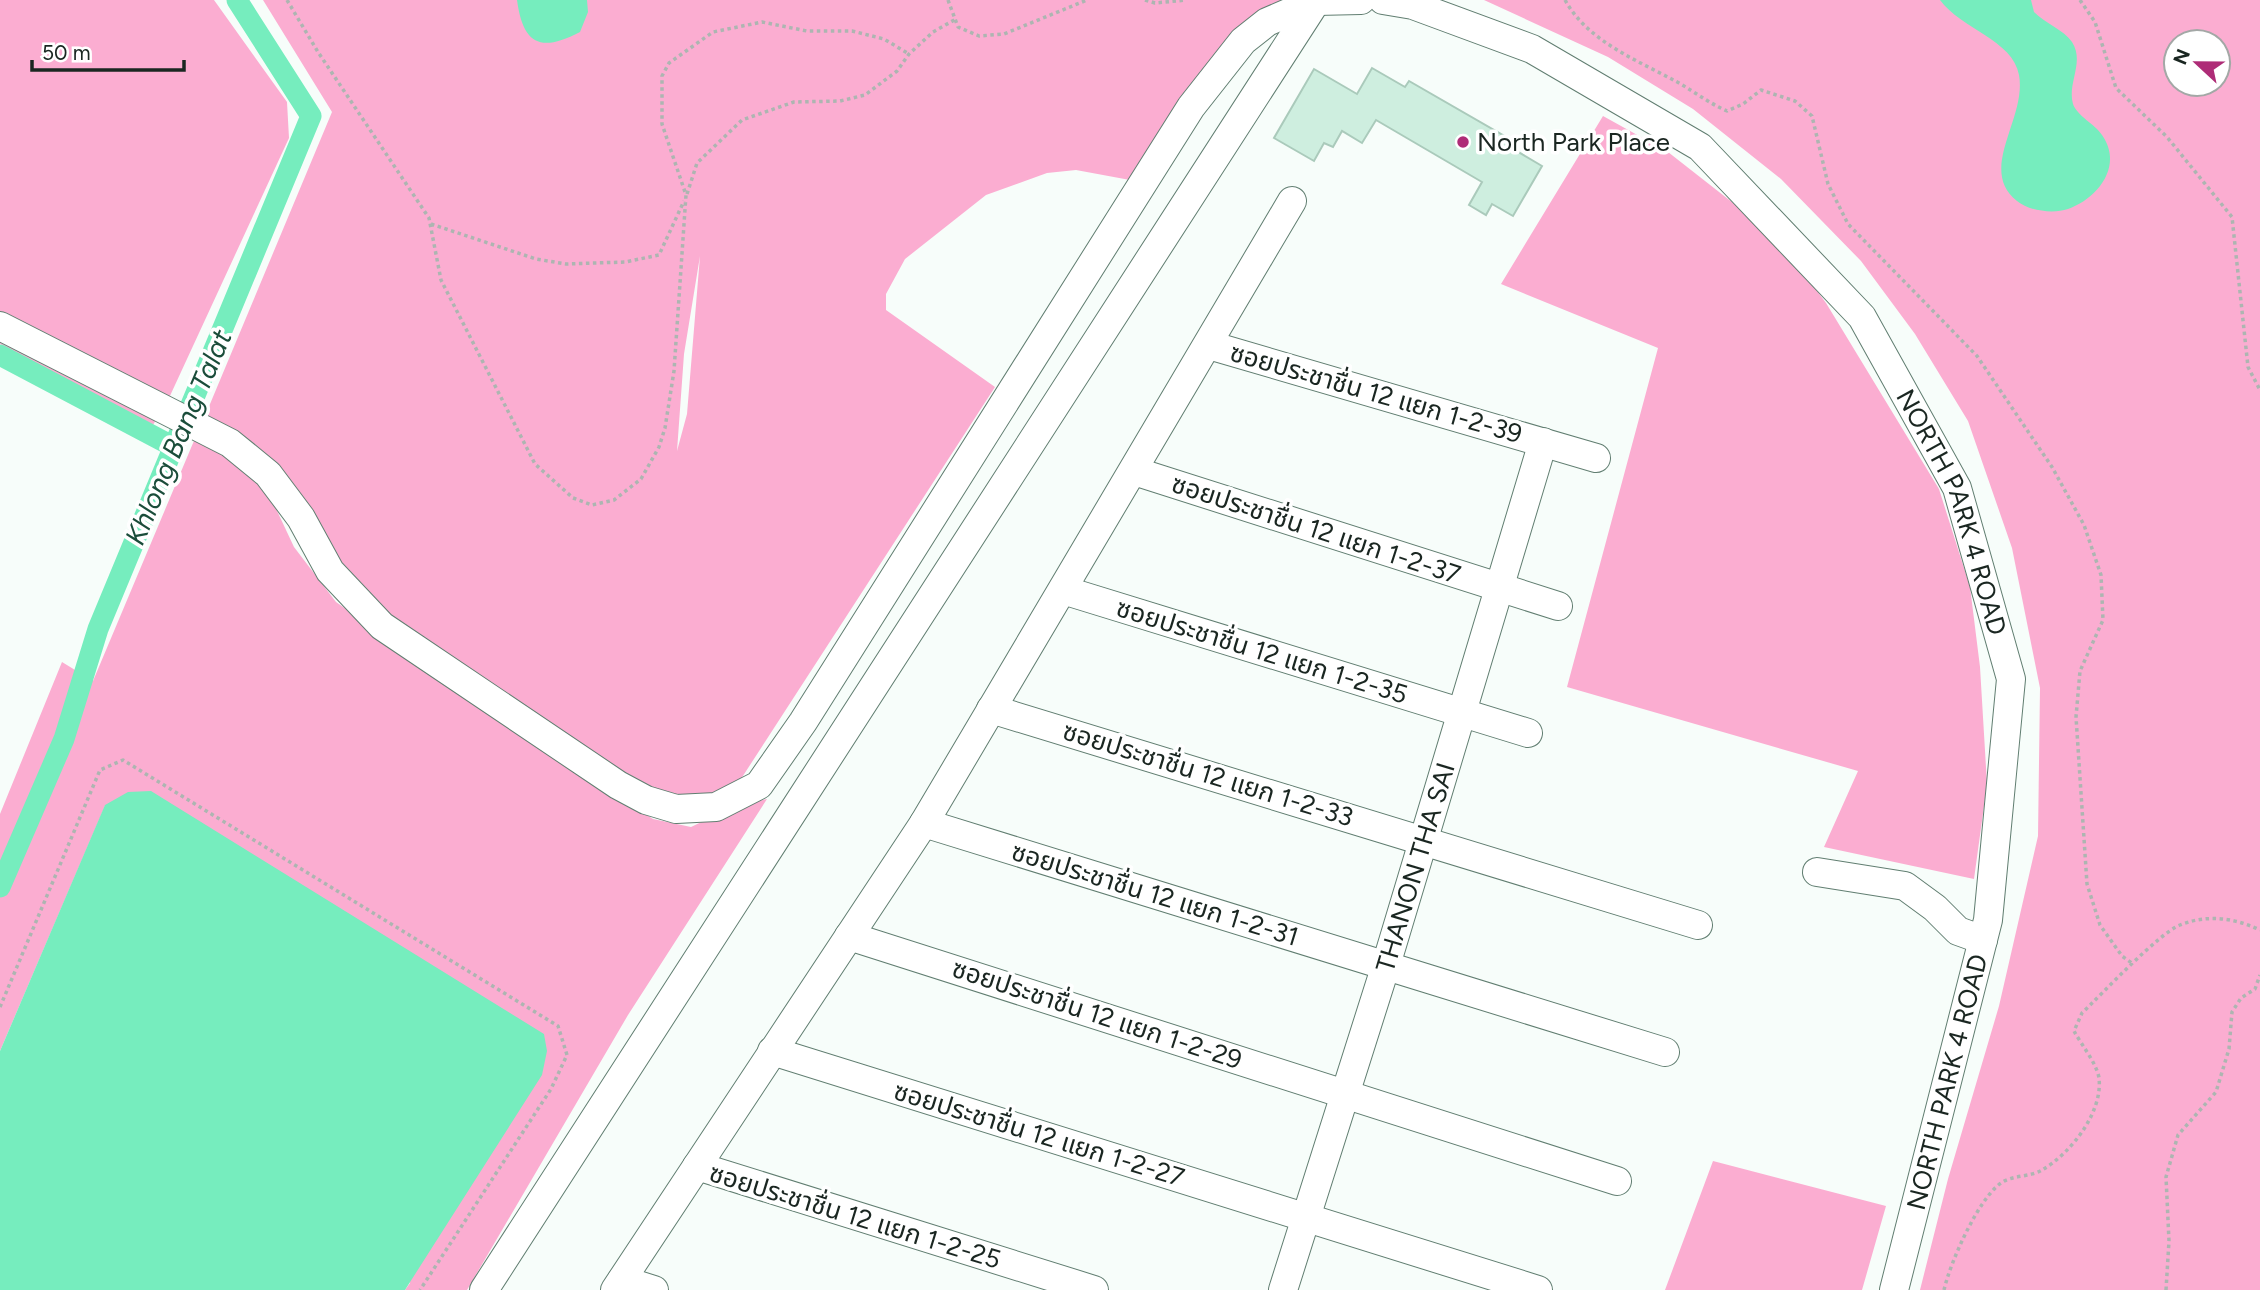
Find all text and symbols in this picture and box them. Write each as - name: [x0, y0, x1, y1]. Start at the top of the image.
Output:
- scale bar: [32, 28, 184, 72]
- north arrow: [2162, 28, 2232, 98]
- text: 50 m: [42, 40, 91, 65]
- text: N: [2168, 46, 2195, 68]
- place label: North Park Place: [1477, 126, 1670, 158]
- marker: North Park Place: [1455, 134, 1471, 150]
- water label: Khlong Bang Talat: [117, 324, 239, 550]
- street label: ซอยประชาชื่น 12 แยก 1-2-39: [1226, 334, 1526, 450]
- street label: NORTH PARK 4 ROAD: [1889, 384, 2014, 639]
- street label: ซอยประชาชื่น 12 แยก 1-2-37: [1168, 465, 1465, 591]
- street label: ซอยประชาชื่น 12 แยก 1-2-35: [1113, 590, 1412, 711]
- street label: ซอยประชาชื่น 12 แยก 1-2-33: [1059, 713, 1358, 833]
- street label: THANON THA SAI: [1369, 759, 1462, 976]
- street label: ซอยประชาชื่น 12 แยก 1-2-31: [1008, 833, 1303, 953]
- street label: ซอยประชาชื่น 12 แยก 1-2-29: [948, 950, 1247, 1076]
- street label: NORTH PARK 4 ROAD: [1900, 951, 1994, 1213]
- street label: ซอยประชาชื่น 12 แยก 1-2-27: [890, 1073, 1189, 1193]
- street label: ซอยประชาชื่น 12 แยก 1-2-25: [705, 1155, 1005, 1276]

